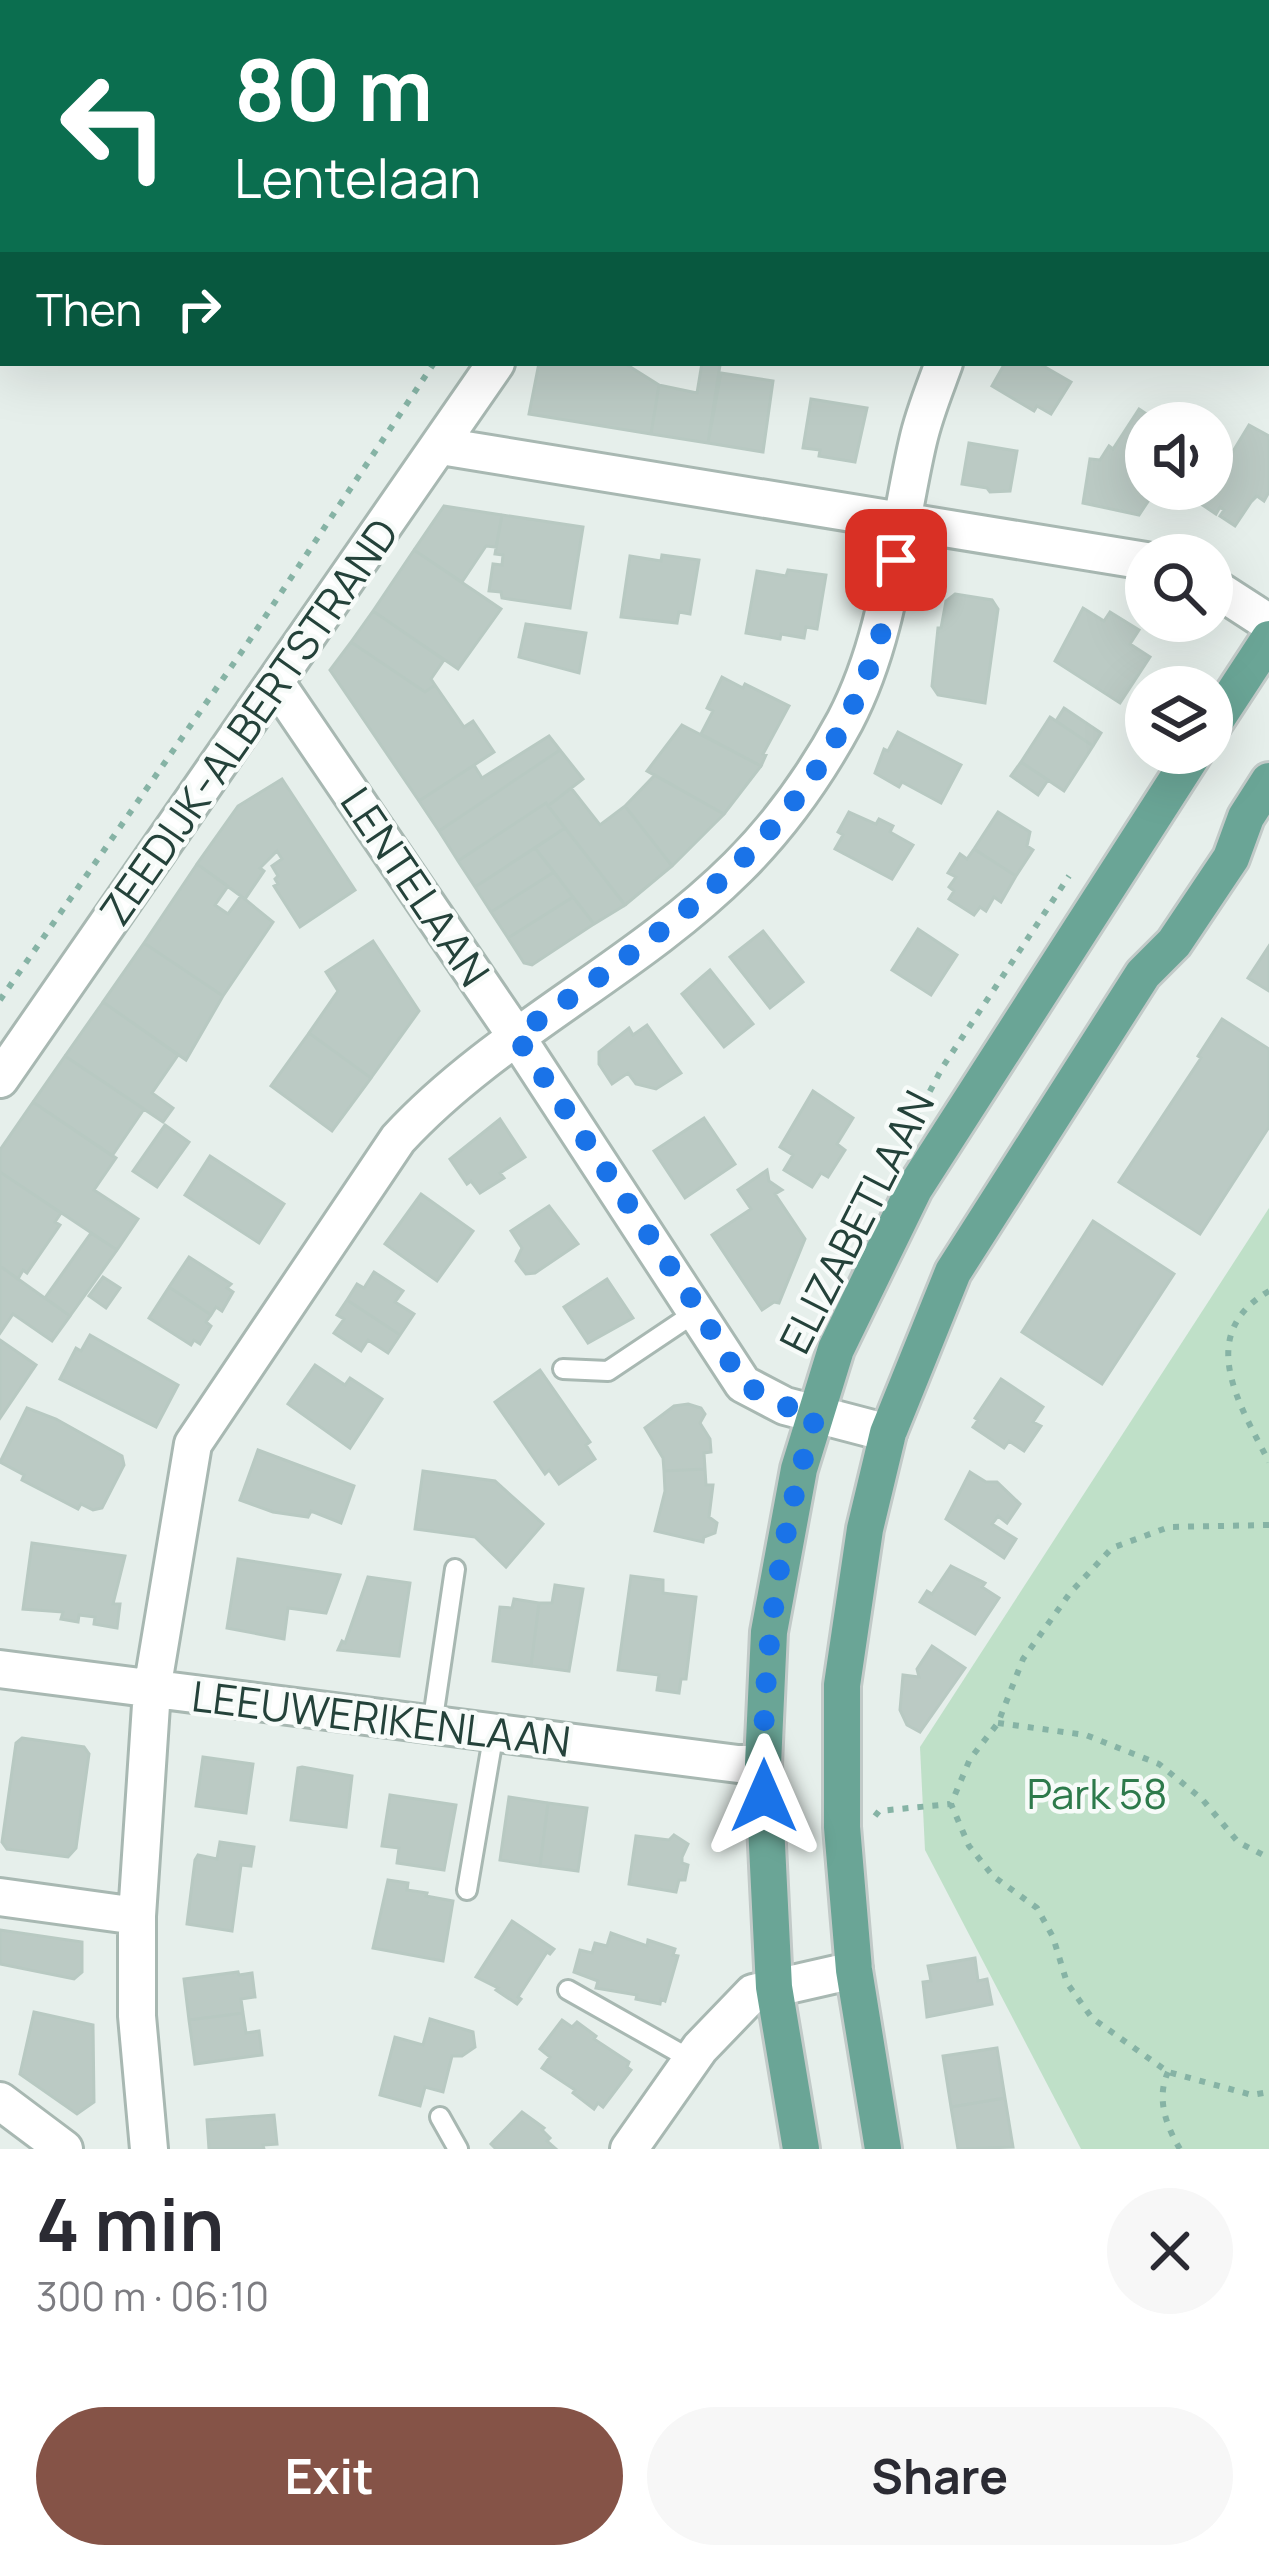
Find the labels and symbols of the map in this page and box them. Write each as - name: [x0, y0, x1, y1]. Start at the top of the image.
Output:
- street label: ZEEDIJK-ALBERTSTRAND: [86, 507, 411, 936]
- pin: [845, 509, 947, 611]
- street label: LENTELAAN: [328, 776, 504, 997]
- street label: ELIZABETLAAN: [765, 1080, 947, 1363]
- street label: LEEUWERIKENLAAN: [189, 1666, 574, 1770]
- position arrow: [701, 1733, 827, 1859]
- park label: Park 58: [1027, 1764, 1167, 1822]

